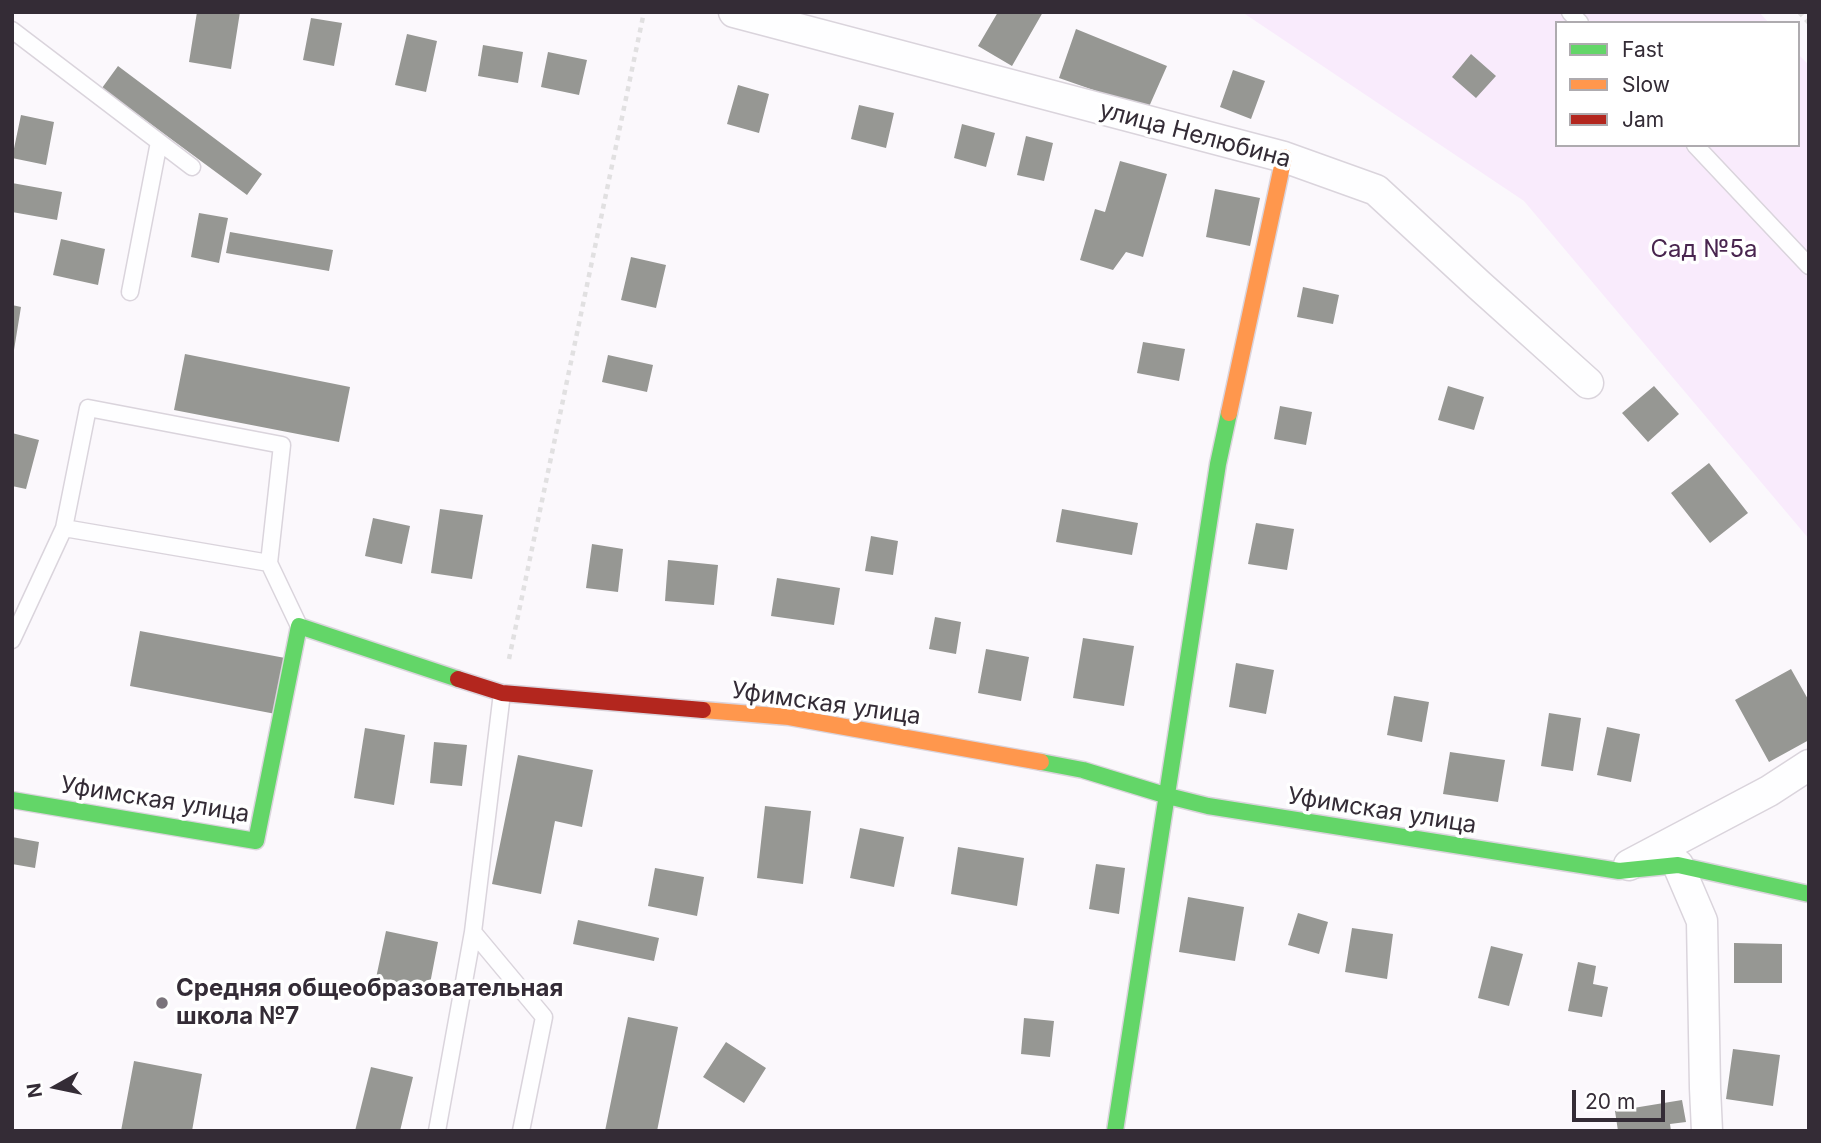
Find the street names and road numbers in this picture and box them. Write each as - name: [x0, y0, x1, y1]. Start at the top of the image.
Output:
- street label: улица Нелюбина: [1096, 96, 1294, 174]
- street label: Уфимская улица: [729, 676, 923, 732]
- street label: Уфимская улица: [58, 771, 252, 829]
- street label: Уфимская улица: [1285, 782, 1479, 840]

